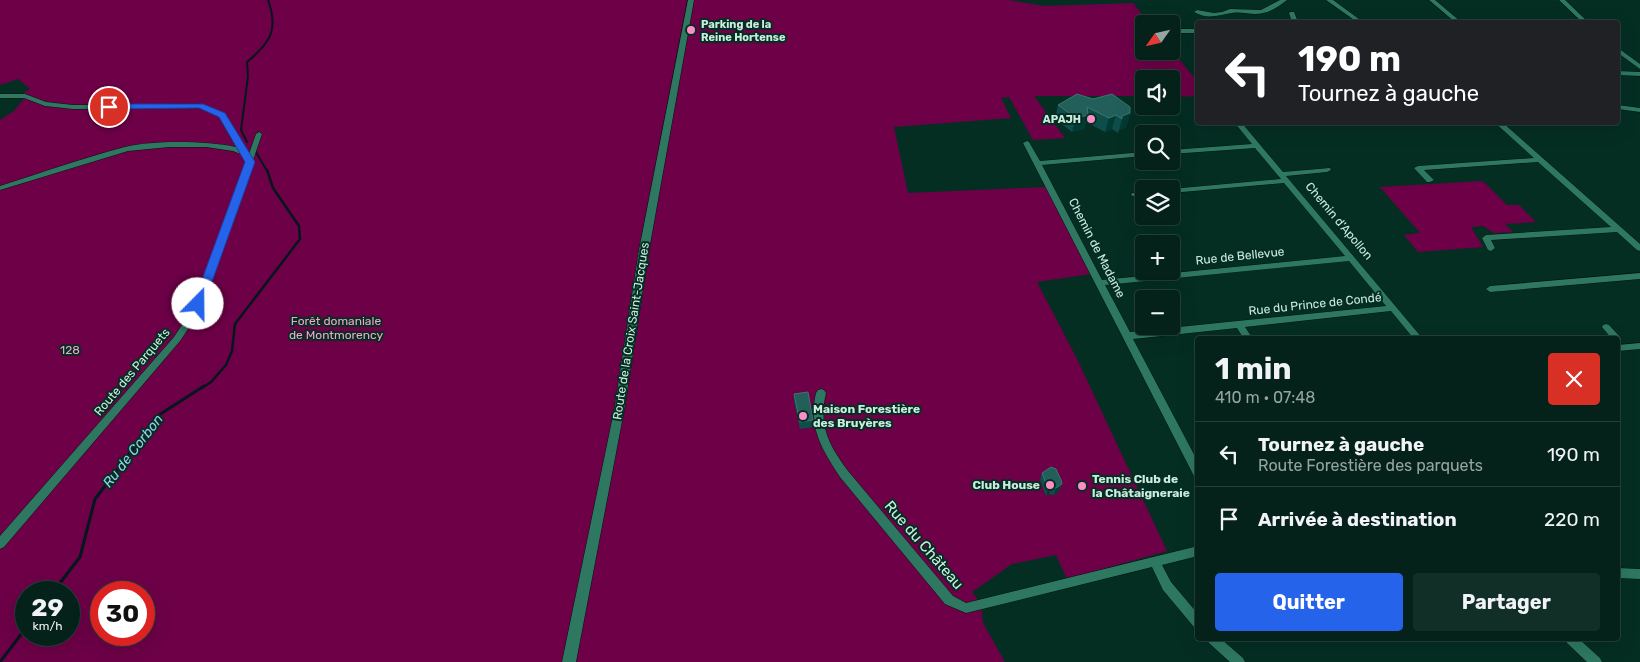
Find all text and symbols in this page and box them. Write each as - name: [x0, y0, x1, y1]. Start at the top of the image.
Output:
- north arrow: [1135, 15, 1180, 60]
- map controls: [1135, 15, 1180, 335]
- place label: Parking de la Reine Hortense: [701, 18, 786, 44]
- marker: Parking de la Reine Hortense: [685, 24, 697, 36]
- text: 190 m: [1298, 38, 1401, 80]
- icon: left: [1215, 40, 1280, 105]
- button: sound: [1135, 70, 1180, 115]
- text: Tournez à gauche: [1298, 80, 1479, 107]
- pin: [88, 86, 130, 128]
- icon: arrive: [95, 93, 123, 121]
- place label: APAJH: [1043, 113, 1081, 126]
- marker: APAJH: [1085, 113, 1097, 125]
- button: search: [1135, 125, 1180, 170]
- street label: Chemin d'Apollon: [1303, 179, 1375, 263]
- button: layers: [1135, 180, 1180, 225]
- street label: Chemin de Madame: [1066, 196, 1128, 300]
- button: +: [1135, 235, 1180, 280]
- street label: Route de la Croix Saint-Jacques: [610, 241, 652, 421]
- street label: Rue de Bellevue: [1195, 244, 1285, 268]
- position arrow: [171, 277, 223, 329]
- button: −: [1135, 290, 1180, 335]
- street label: Rue du Prince de Condé: [1248, 290, 1382, 318]
- park label: Forêt domaniale de Montmorency: [289, 314, 383, 342]
- street label: Route des Parquets: [91, 325, 173, 419]
- park label: 128: [60, 343, 80, 357]
- text: 1 min: [1215, 351, 1292, 387]
- button: close: [1548, 353, 1600, 405]
- text: 410 m · 07:48: [1215, 388, 1315, 407]
- place label: Maison Forestière des Bruyères: [813, 402, 920, 430]
- marker: Maison Forestière des Bruyères: [797, 410, 809, 422]
- water label: Ru de Corbon: [99, 411, 167, 491]
- text: Tournez à gauche: [1258, 433, 1424, 456]
- icon: left: [1215, 440, 1243, 468]
- text: 190 m: [1547, 443, 1600, 466]
- text: Route Forestière des parquets: [1258, 456, 1483, 475]
- place label: Tennis Club de la Châtaigneraie: [1092, 472, 1190, 500]
- place label: Club House: [973, 478, 1040, 492]
- marker: Club House: [1044, 479, 1056, 491]
- marker: Tennis Club de la Châtaigneraie: [1076, 480, 1088, 492]
- street label: Rue du Château: [881, 497, 967, 593]
- icon: arrive: [1215, 505, 1243, 533]
- text: Arrivée à destination: [1258, 508, 1457, 531]
- text: 220 m: [1544, 508, 1600, 531]
- button: Quitter: [1215, 573, 1403, 631]
- button: Partager: [1413, 573, 1600, 631]
- speed limit sign: 30: [90, 581, 155, 646]
- text: 29: [31, 593, 64, 622]
- text: km/h: [33, 619, 62, 633]

